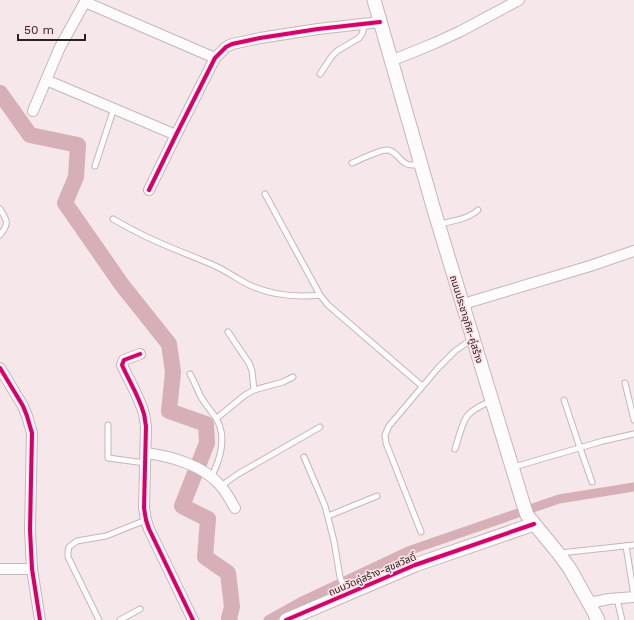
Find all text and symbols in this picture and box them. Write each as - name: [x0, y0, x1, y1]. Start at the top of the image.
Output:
- scale bar: [18, 16, 85, 42]
- text: 50 m: [24, 23, 54, 37]
- street label: ถนนประชาอุทิศ-คู่สร้าง: [447, 273, 486, 365]
- street label: ถนนวัดคู่สร้าง-สุขสวัสดิ์: [326, 550, 418, 599]

